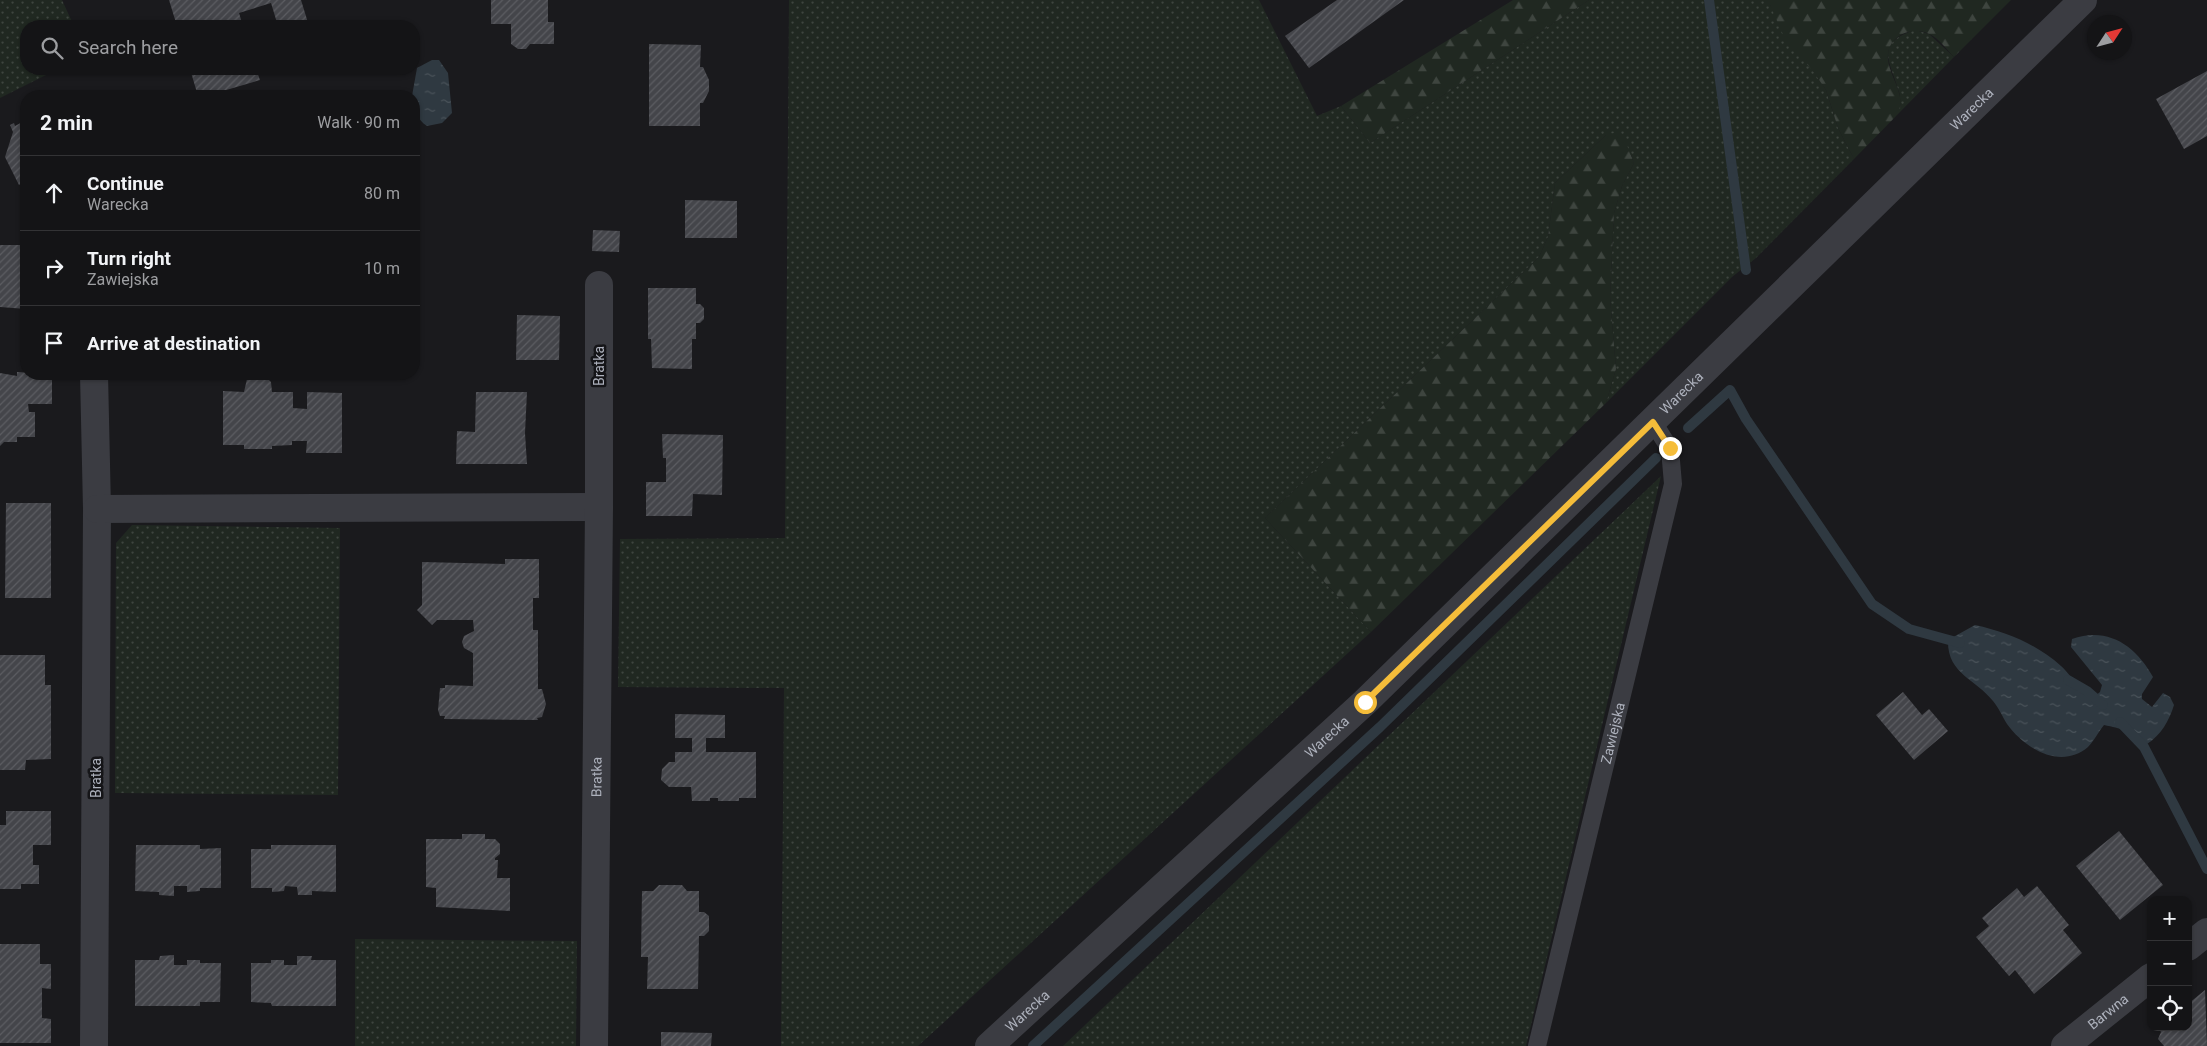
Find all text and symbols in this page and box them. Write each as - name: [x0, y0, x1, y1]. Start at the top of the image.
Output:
- north arrow: [2087, 15, 2132, 60]
- search box: [20, 20, 420, 75]
- icon: search: [38, 34, 66, 62]
- text: Search here: [78, 36, 178, 59]
- street label: Warecka: [1947, 84, 1996, 133]
- text: 2 min: [40, 111, 93, 135]
- text: Walk · 90 m: [317, 113, 400, 132]
- text: Continue: [87, 172, 164, 195]
- icon: ahead: [40, 179, 68, 207]
- text: 80 m: [364, 184, 400, 203]
- text: Warecka: [87, 195, 149, 214]
- text: Turn right: [87, 247, 171, 270]
- icon: right: [40, 254, 68, 282]
- text: 10 m: [364, 259, 400, 278]
- text: Zawiejska: [87, 270, 159, 289]
- icon: arrive: [40, 329, 68, 357]
- text: Arrive at destination: [87, 332, 260, 355]
- street label: Bratka: [591, 346, 607, 386]
- street label: Warecka: [1656, 368, 1706, 417]
- route end: [1659, 437, 1682, 460]
- route start: [1354, 691, 1377, 714]
- street label: Zawiejska: [1598, 701, 1628, 765]
- street label: Warecka: [1302, 713, 1352, 761]
- street label: Bratka: [588, 757, 605, 797]
- street label: Bratka: [88, 758, 104, 798]
- map controls: [2147, 896, 2192, 1031]
- button: +: [2147, 896, 2192, 941]
- button: −: [2147, 941, 2192, 986]
- button: locate: [2147, 986, 2192, 1031]
- street label: Warecka: [1002, 987, 1053, 1035]
- street label: Barwna: [2085, 991, 2131, 1033]

